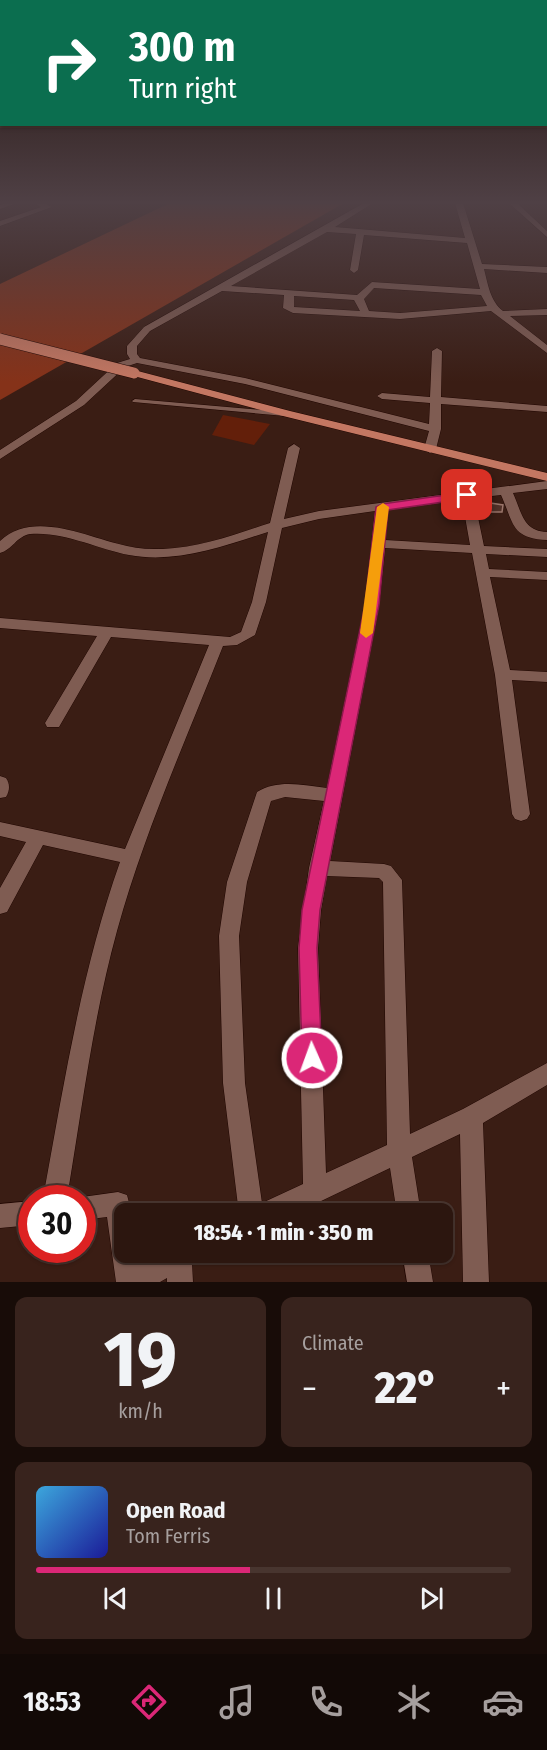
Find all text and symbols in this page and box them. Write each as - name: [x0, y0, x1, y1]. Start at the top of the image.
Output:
- text: 300 m: [129, 22, 236, 72]
- icon: right: [30, 24, 108, 102]
- text: Turn right: [129, 73, 237, 105]
- pin: [441, 469, 492, 520]
- icon: arrive: [450, 478, 483, 511]
- position arrow: [280, 1026, 344, 1090]
- speed limit sign: 30: [18, 1185, 96, 1263]
- text: 18:54 · 1 min · 350 m: [194, 1219, 373, 1246]
- text: 19: [104, 1313, 177, 1407]
- text: Climate: [302, 1331, 364, 1355]
- text: 22°: [375, 1361, 438, 1415]
- text: −: [302, 1369, 317, 1409]
- text: +: [496, 1369, 511, 1409]
- text: km/h: [118, 1399, 163, 1423]
- text: Open Road: [126, 1497, 226, 1524]
- text: Tom Ferris: [126, 1524, 210, 1548]
- icon: previous: [99, 1582, 132, 1615]
- icon: pause: [257, 1582, 290, 1615]
- icon: next: [415, 1582, 448, 1615]
- icon: directions: [128, 1681, 170, 1723]
- icon: music: [216, 1681, 258, 1723]
- icon: phone: [305, 1681, 347, 1723]
- icon: climate: [393, 1681, 435, 1723]
- icon: car: [482, 1681, 524, 1723]
- text: 18:53: [23, 1686, 81, 1718]

